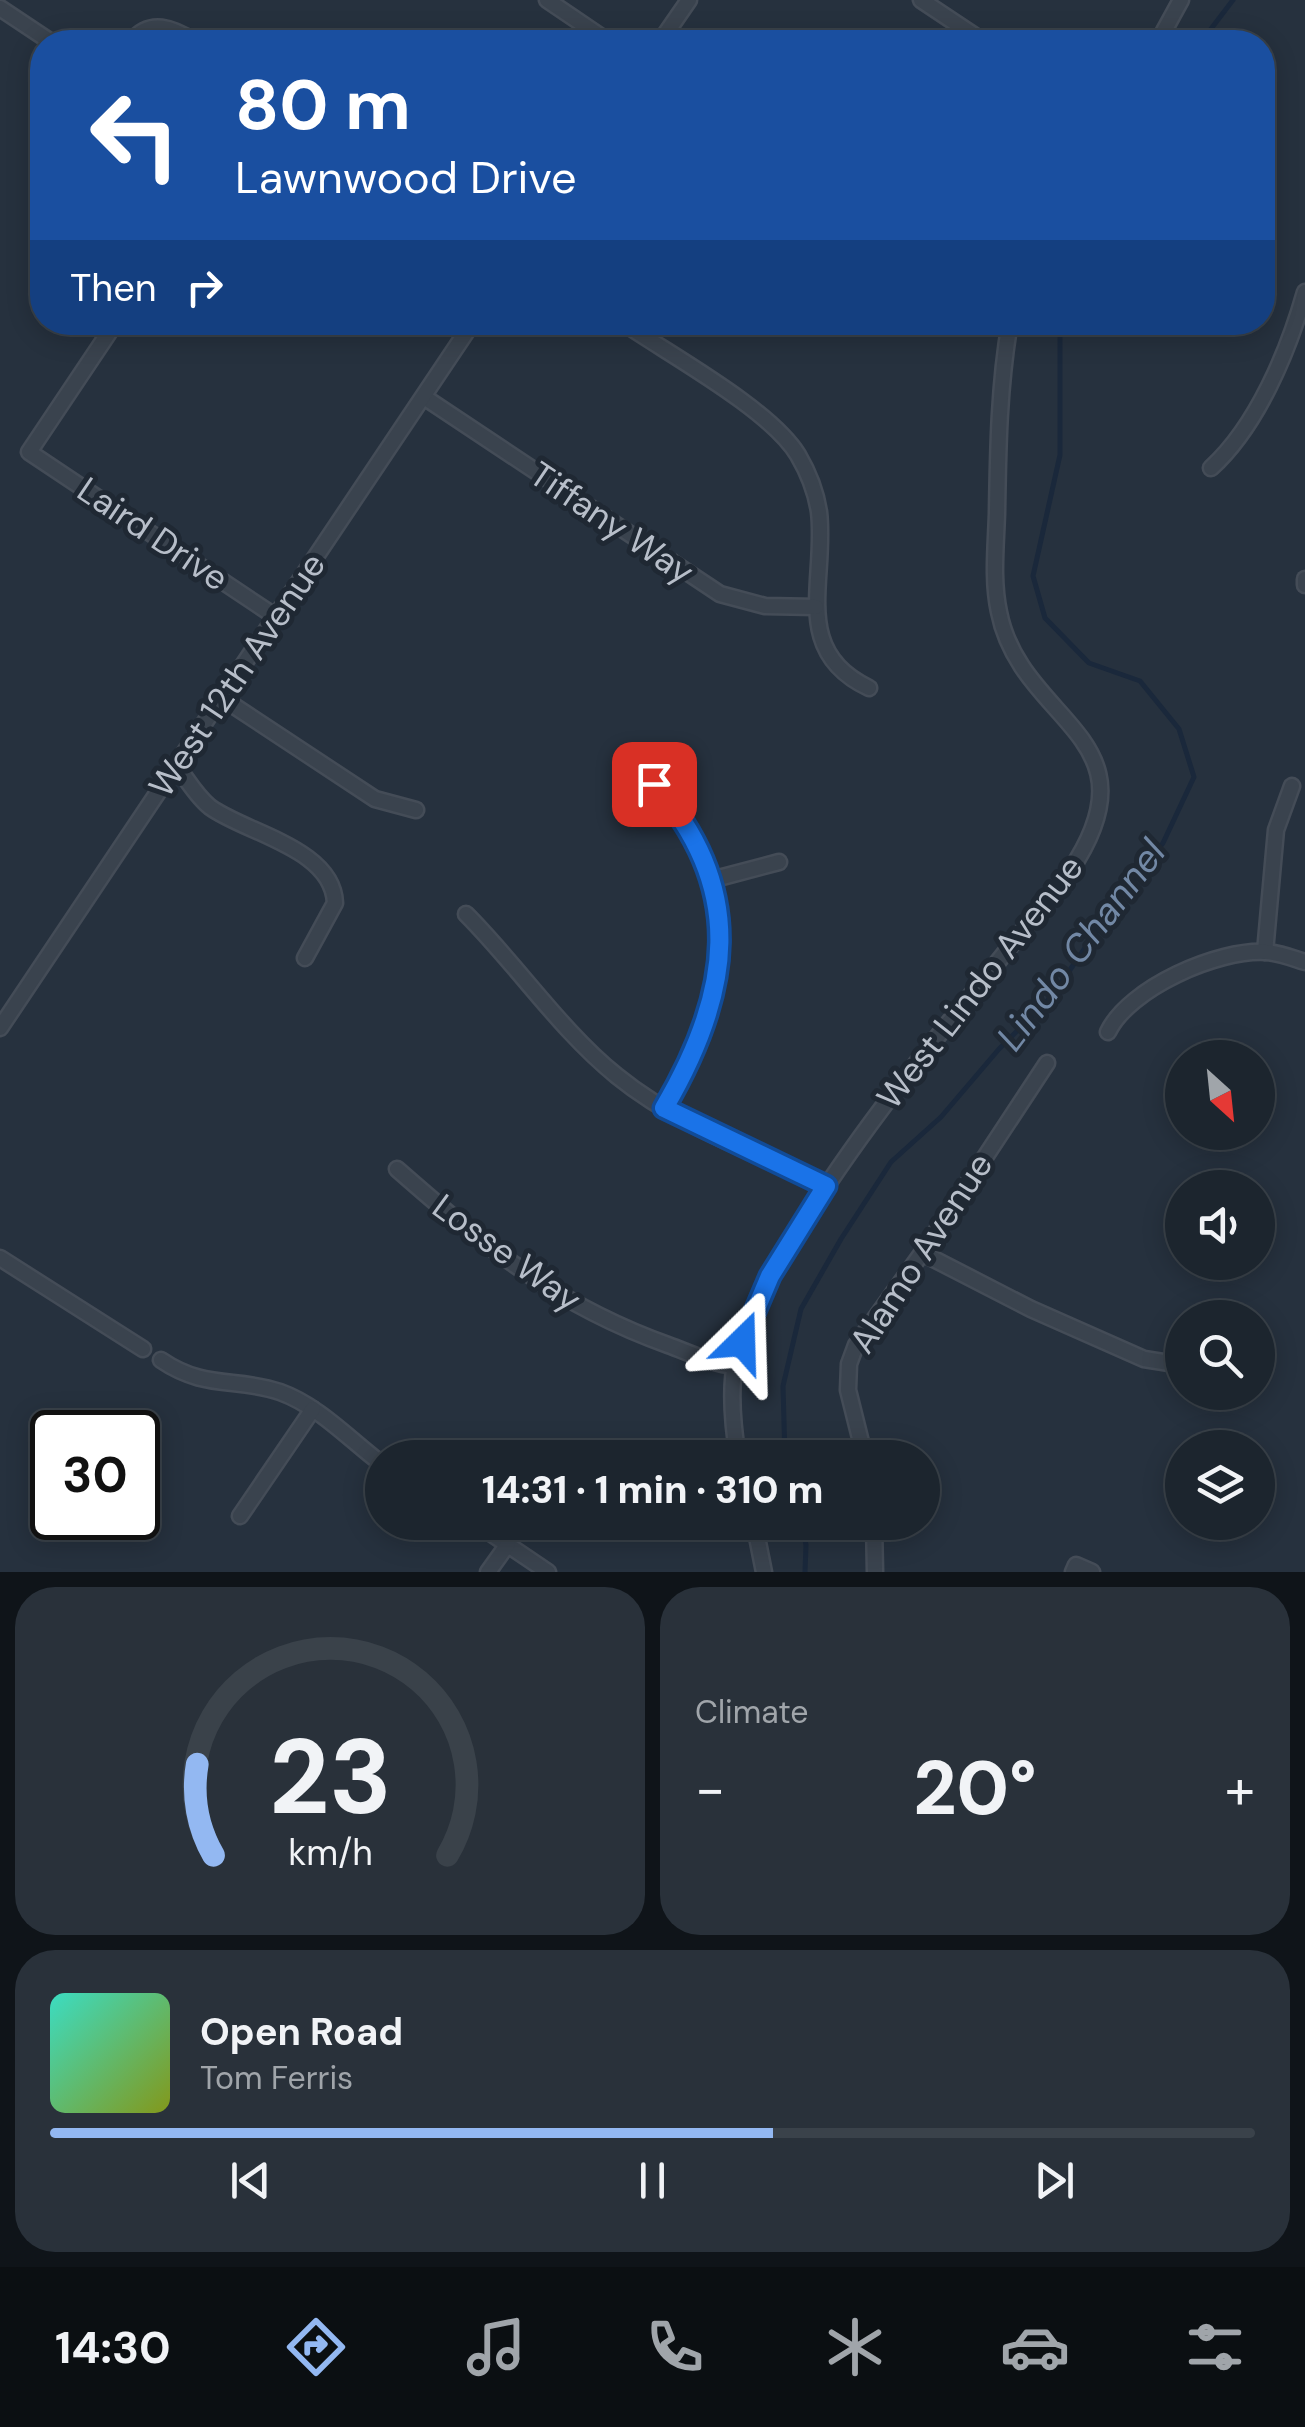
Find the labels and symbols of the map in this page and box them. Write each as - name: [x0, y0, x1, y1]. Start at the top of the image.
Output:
- street label: Tiffany Way: [521, 451, 703, 595]
- street label: Laird Drive: [69, 467, 237, 601]
- street label: West 12th Avenue: [138, 544, 336, 806]
- pin: [612, 742, 697, 827]
- water label: Lindo Channel: [985, 829, 1177, 1061]
- street label: West Lindo Avenue: [867, 846, 1093, 1118]
- north arrow: [1165, 1040, 1275, 1150]
- street label: Alamo Avenue: [839, 1144, 1003, 1362]
- street label: Losse Way: [424, 1184, 590, 1322]
- position arrow: [690, 1290, 794, 1394]
- speed limit sign: 30: [30, 1410, 160, 1540]

